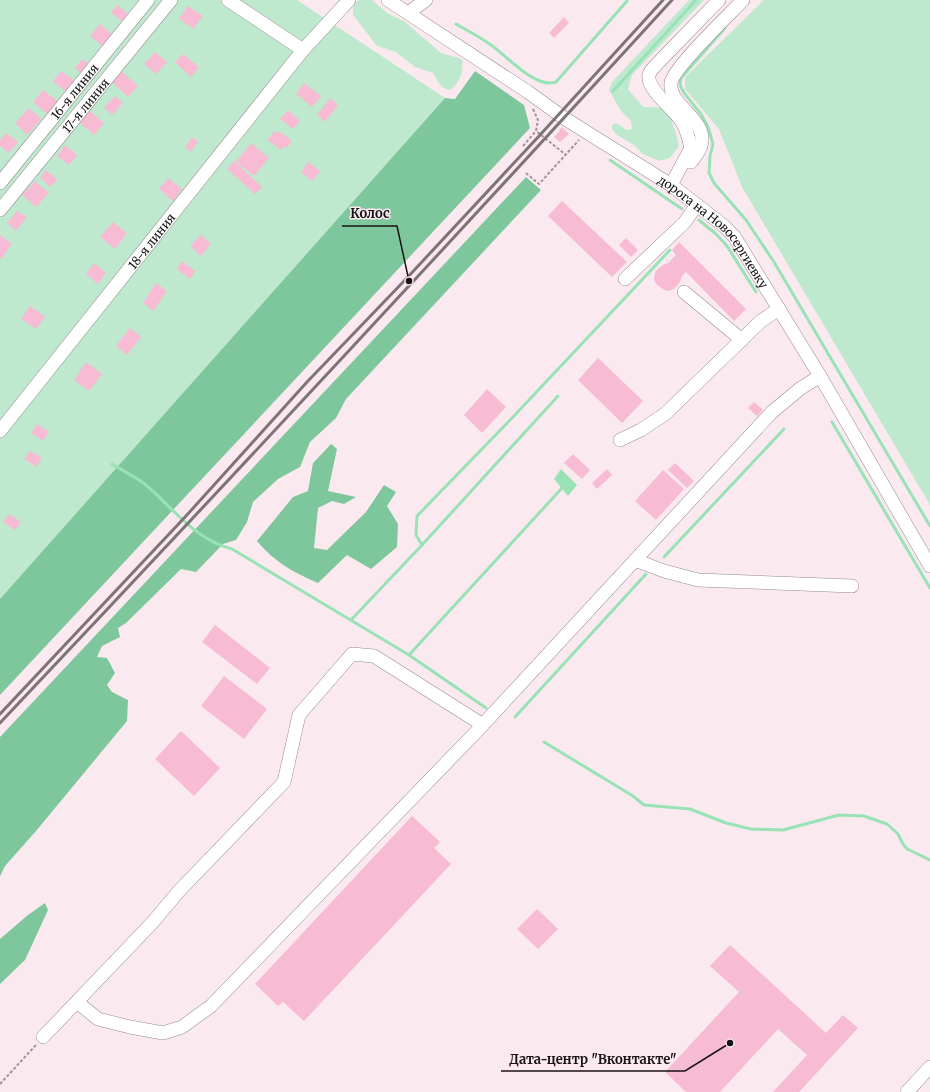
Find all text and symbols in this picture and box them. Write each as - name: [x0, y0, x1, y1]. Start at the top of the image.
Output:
- street label: 16-я линия: [47, 60, 101, 122]
- street label: 17-я линия: [59, 75, 112, 136]
- street label: дорога на Новосергиевку: [655, 171, 772, 291]
- callout: Колос: [342, 201, 397, 226]
- text: Колос: [350, 205, 390, 222]
- street label: 18-я линия: [124, 210, 178, 272]
- callout: Дата-центр "Вконтакте": [501, 1046, 685, 1071]
- text: Дата-центр "Вконтакте": [509, 1051, 677, 1068]

